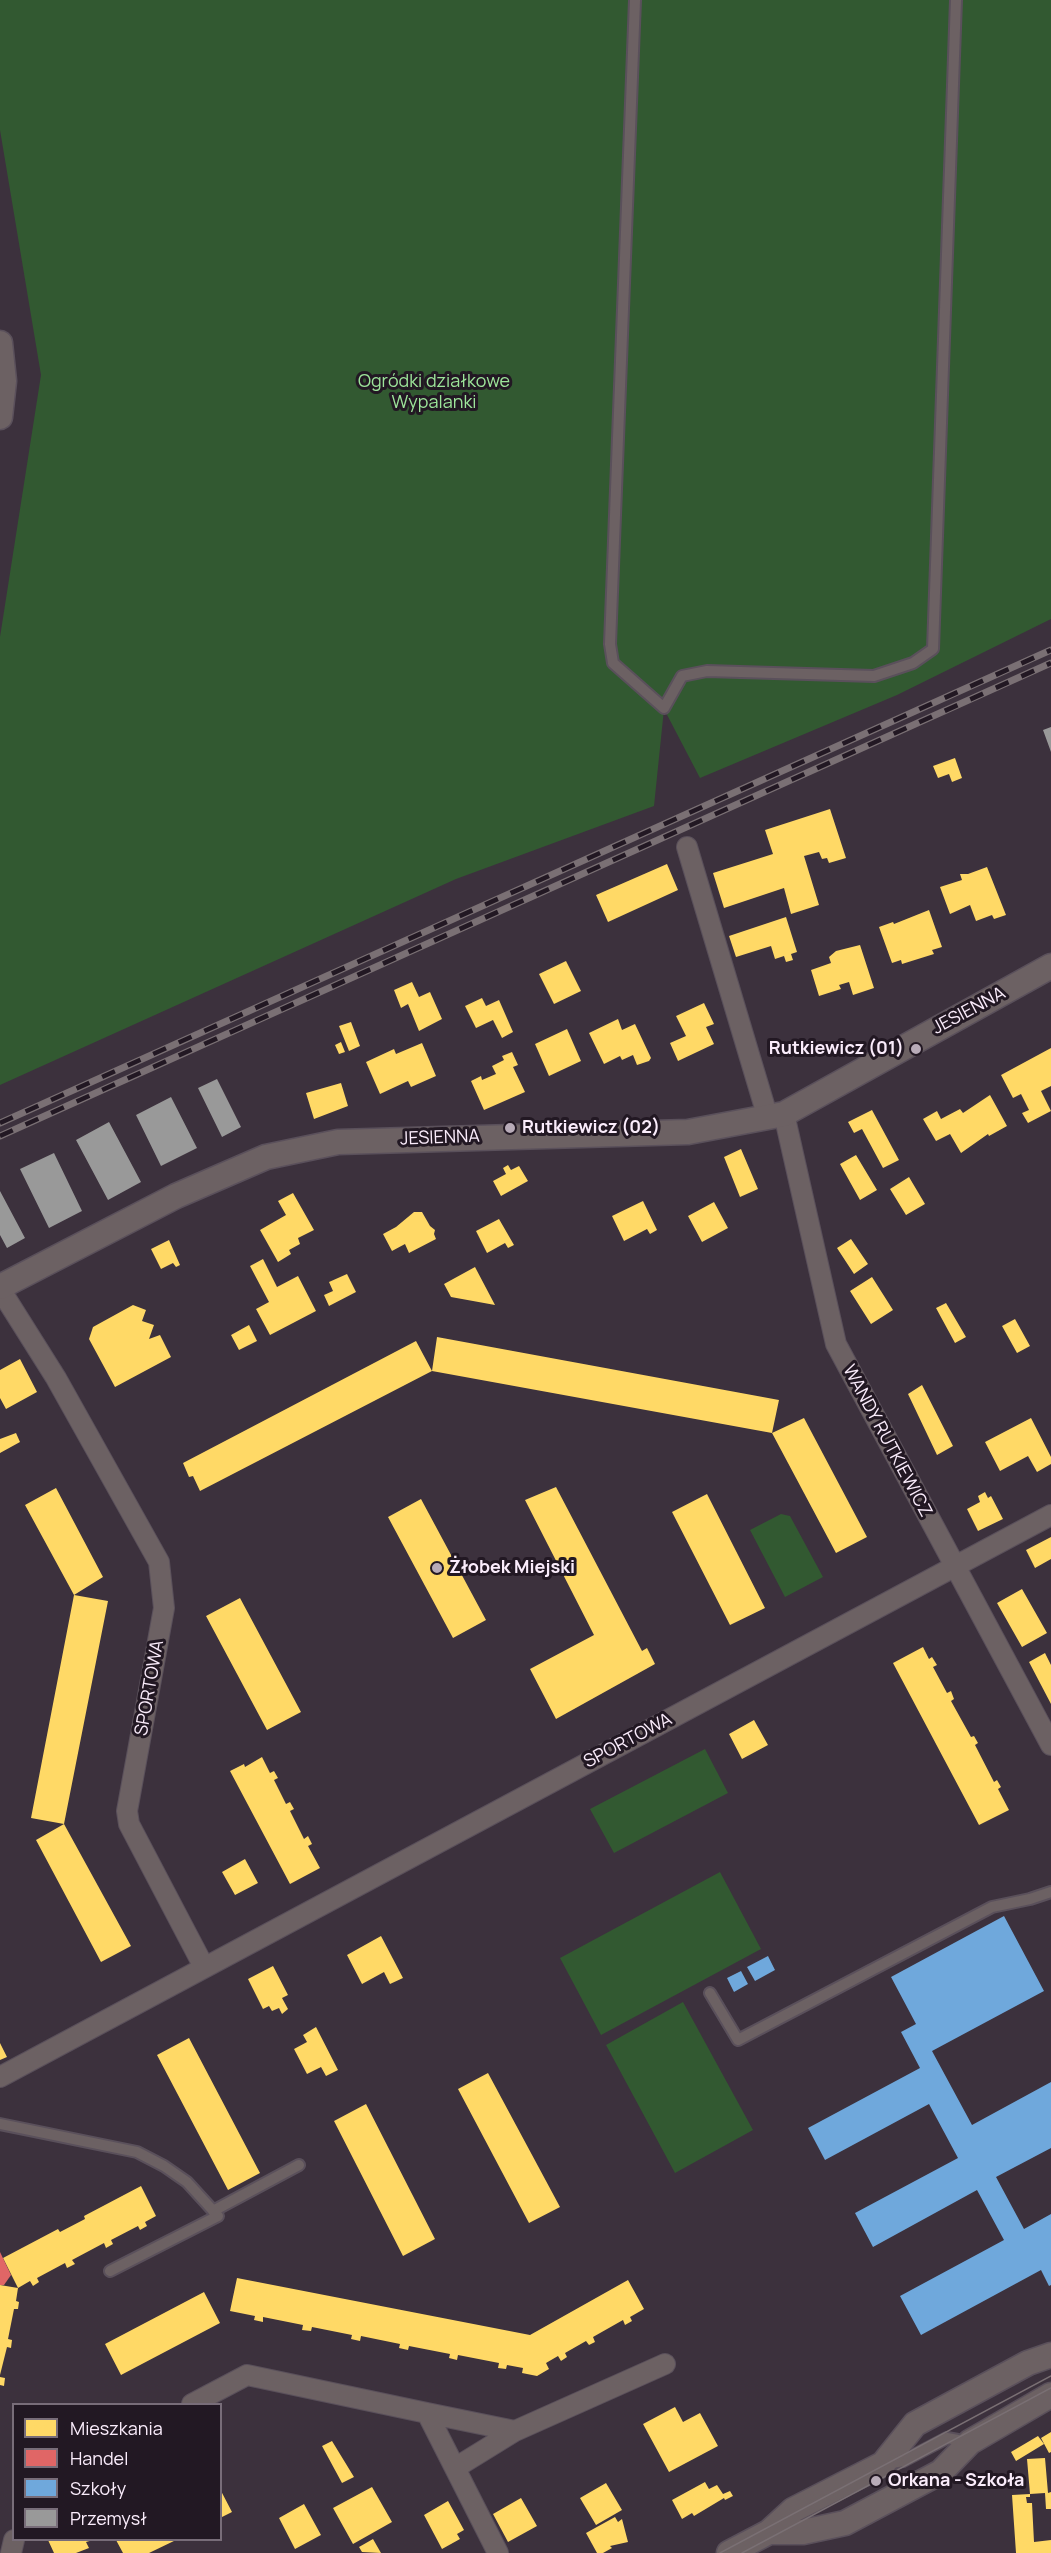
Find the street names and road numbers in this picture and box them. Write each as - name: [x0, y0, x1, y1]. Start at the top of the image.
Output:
- street label: JESIENNA: [929, 983, 1009, 1039]
- street label: JESIENNA: [400, 1126, 480, 1150]
- street label: WANDY RUTKIEWICZ: [838, 1361, 936, 1521]
- street label: SPORTOWA: [131, 1639, 169, 1737]
- street label: SPORTOWA: [580, 1709, 676, 1773]

